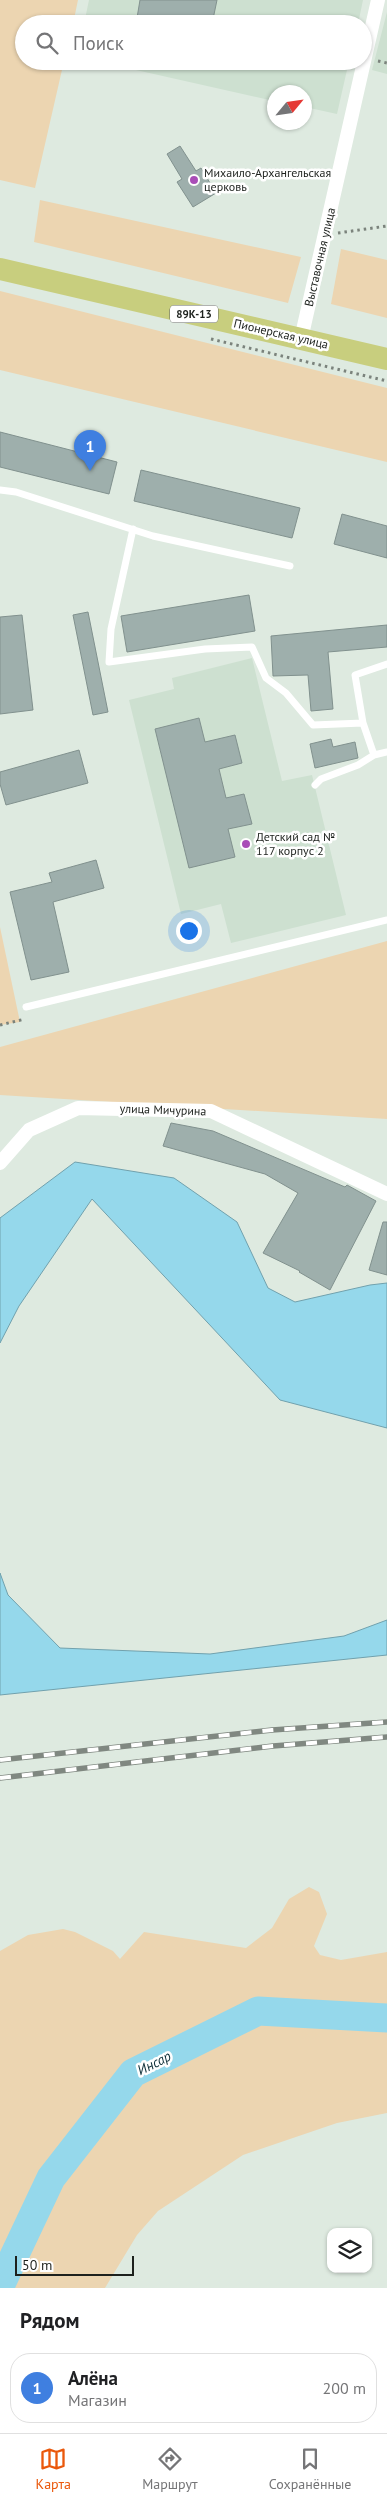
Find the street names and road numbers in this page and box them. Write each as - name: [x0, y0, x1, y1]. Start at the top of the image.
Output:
- street label: Выставочная улица: [301, 206, 338, 308]
- road number: 89К-13: [170, 306, 218, 322]
- street label: Пионерская улица: [232, 315, 330, 352]
- street label: улица Мичурина: [119, 1100, 207, 1119]

